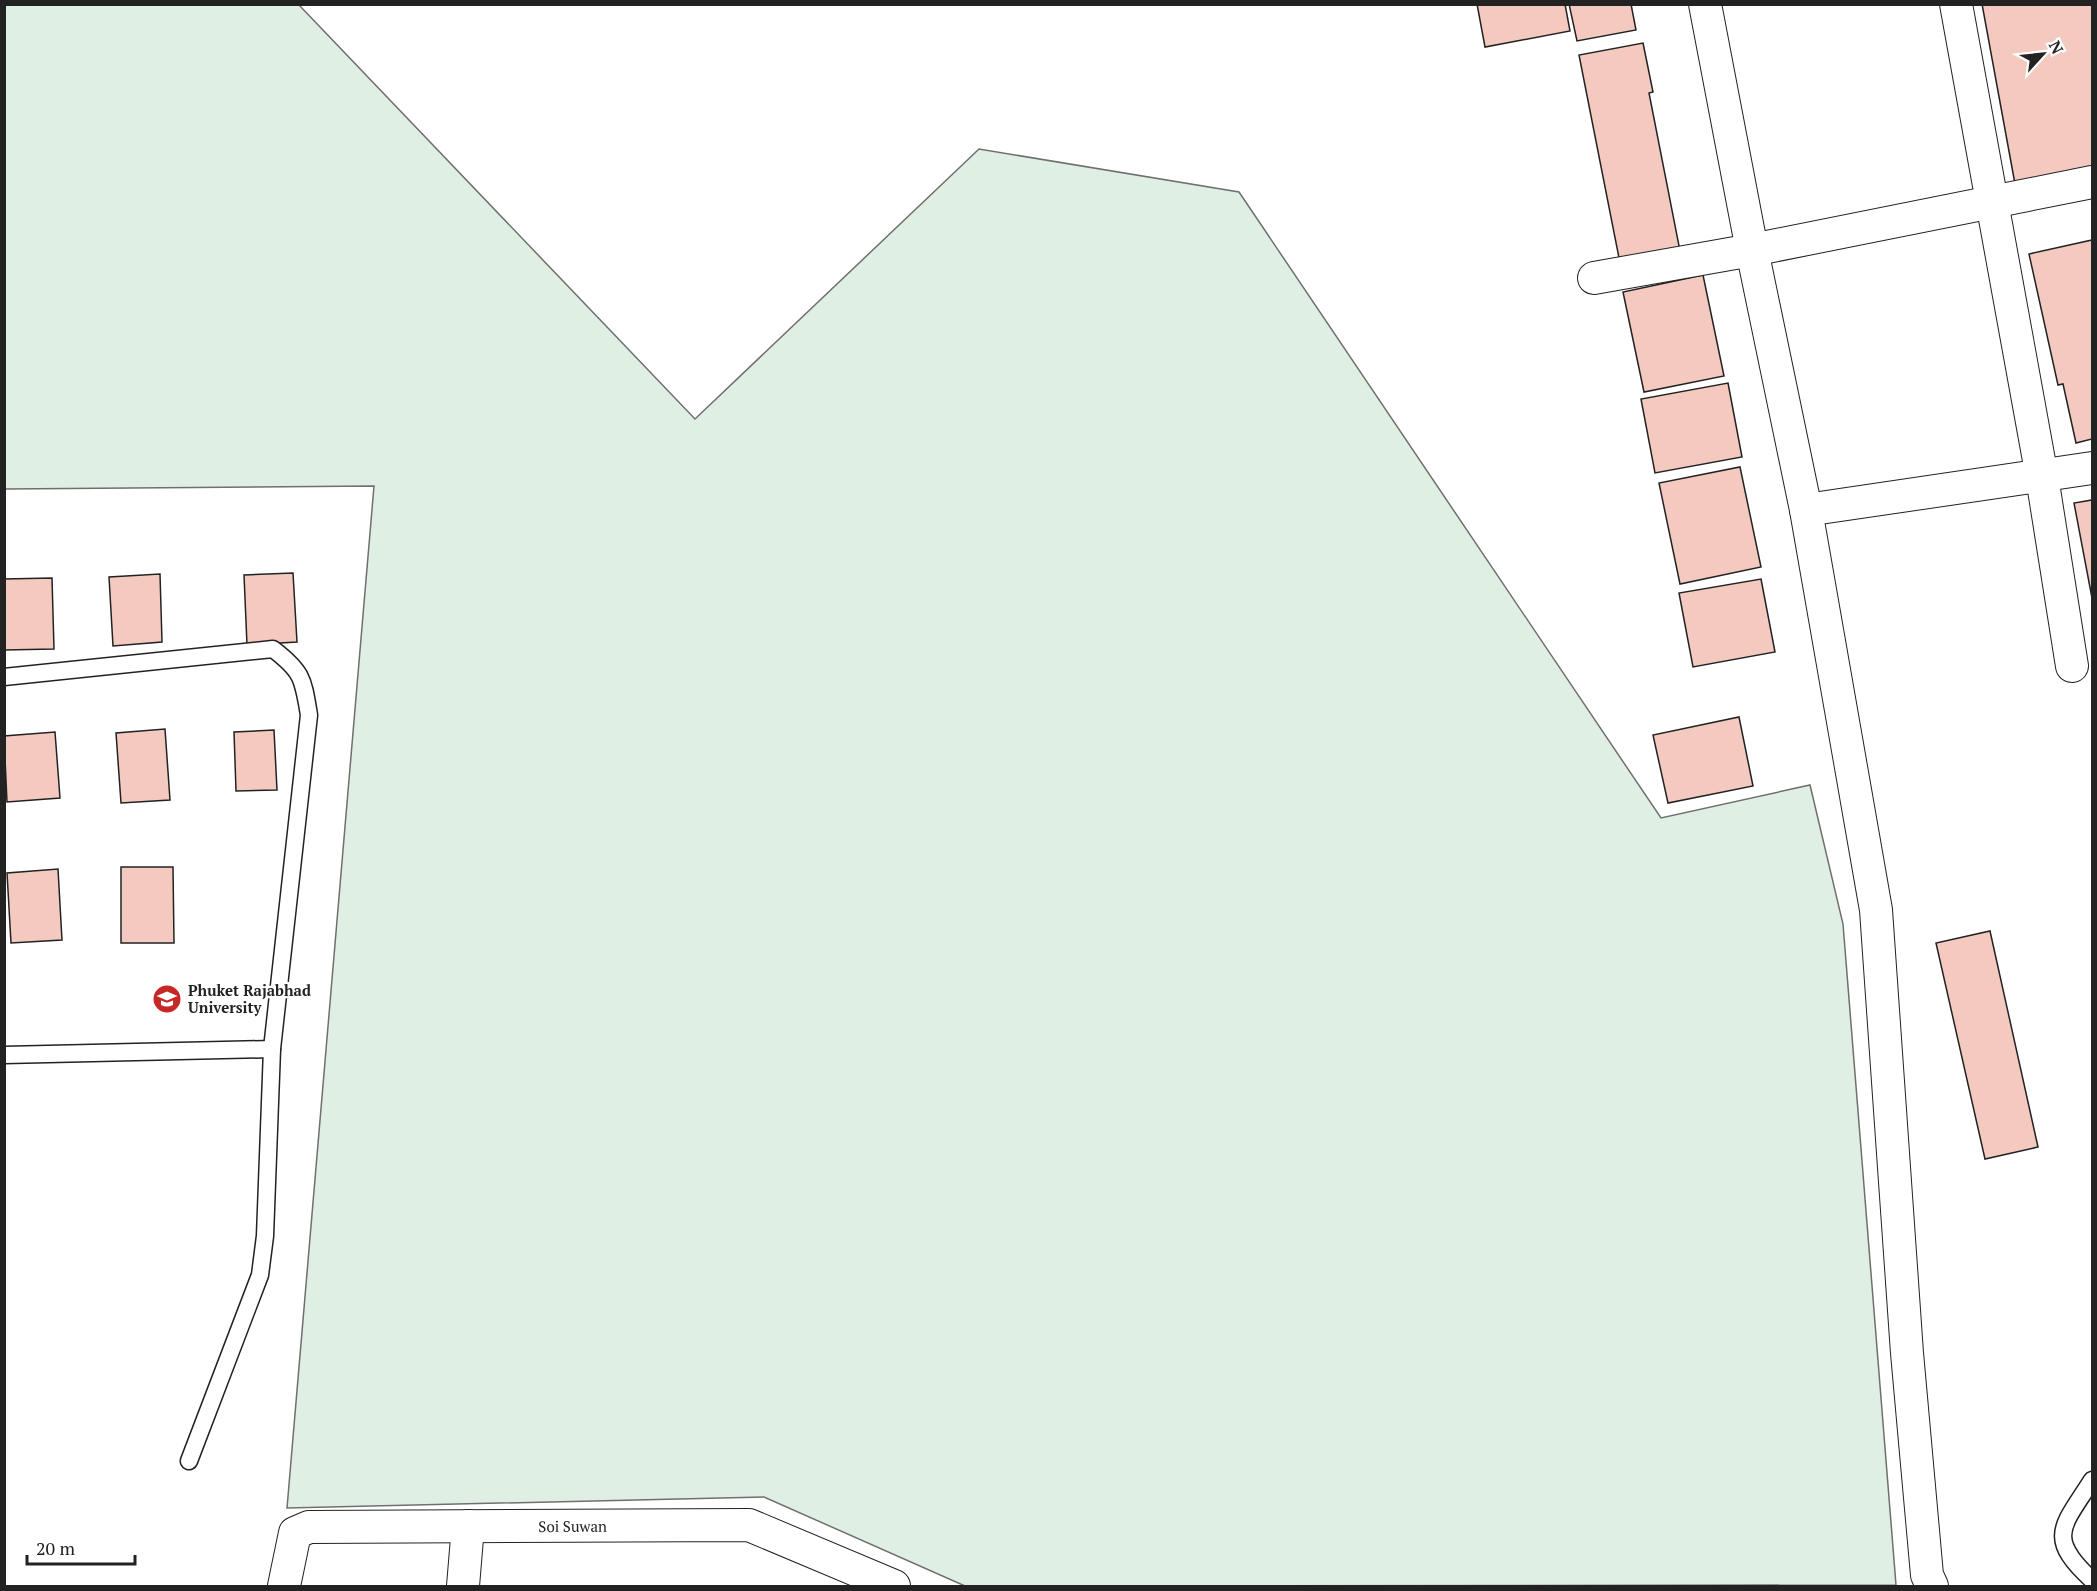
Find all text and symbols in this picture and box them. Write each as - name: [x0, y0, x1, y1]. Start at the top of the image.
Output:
- north arrow: [2013, 24, 2073, 84]
- text: N: [2044, 37, 2069, 58]
- place label: Phuket Rajabhad University: [188, 980, 311, 1017]
- school or university icon: Phuket Rajabhad University: [151, 983, 183, 1015]
- street label: Soi Suwan: [538, 1516, 607, 1536]
- scale bar: [27, 1528, 135, 1566]
- text: 20 m: [36, 1536, 76, 1560]

